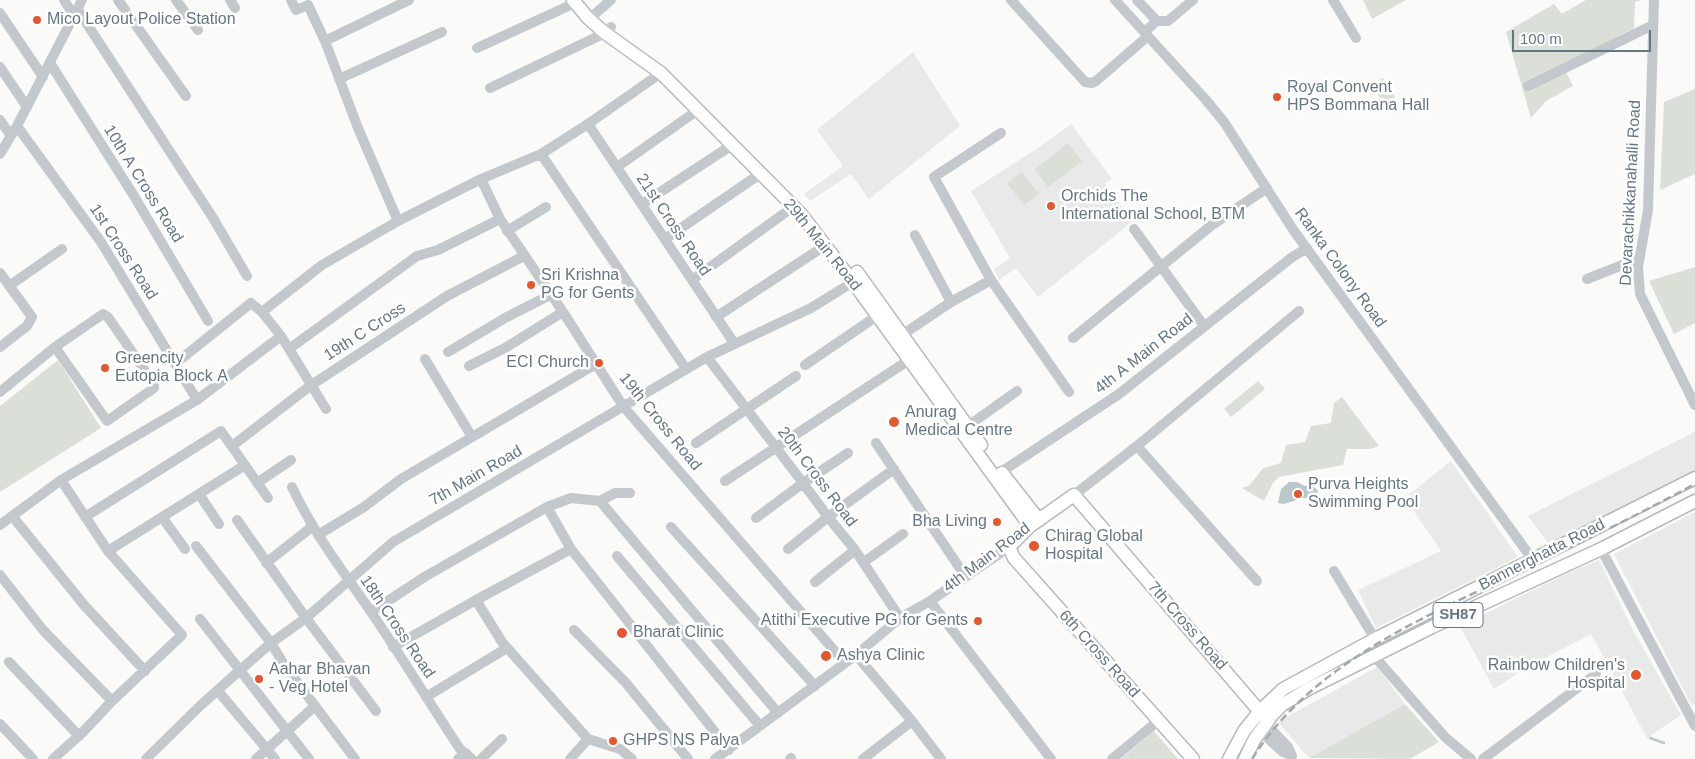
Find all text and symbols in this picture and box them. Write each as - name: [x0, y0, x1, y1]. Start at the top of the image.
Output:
- place label: Mico Layout Police Station: [47, 10, 236, 30]
- marker: Mico Layout Police Station: [31, 14, 43, 26]
- scale bar: [1515, 20, 1654, 52]
- text: 100 m: [1520, 30, 1562, 47]
- place label: Royal Convent HPS Bommana Hall: [1287, 78, 1429, 116]
- marker: Royal Convent HPS Bommana Hall: [1271, 91, 1283, 103]
- street label: Devarachikkanahalli Road: [1617, 100, 1645, 286]
- street label: 10th A Cross Road: [99, 122, 187, 246]
- street label: 21st Cross Road: [632, 170, 714, 280]
- place label: Orchids The International School, BTM: [1061, 187, 1245, 225]
- street label: 29th Main Road: [779, 195, 865, 295]
- marker: Orchids The International School, BTM: [1045, 200, 1057, 212]
- street label: 1st Cross Road: [85, 201, 161, 303]
- street label: Ranka Colony Road: [1290, 204, 1390, 332]
- place label: Sri Krishna PG for Gents: [541, 266, 634, 304]
- marker: Sri Krishna PG for Gents: [525, 279, 537, 291]
- street label: 19th C Cross: [321, 299, 409, 365]
- street label: 4th A Main Road: [1091, 310, 1197, 398]
- place label: Greencity Eutopia Block A: [115, 349, 228, 387]
- place label: ECI Church: [506, 353, 589, 373]
- marker: ECI Church: [593, 357, 605, 369]
- marker: Greencity Eutopia Block A: [99, 362, 111, 374]
- street label: 19th Cross Road: [615, 369, 705, 475]
- place label: Anurag Medical Centre: [905, 403, 1013, 441]
- marker: Anurag Medical Centre: [887, 415, 901, 429]
- street label: 20th Cross Road: [773, 423, 861, 531]
- street label: 7th Main Road: [426, 442, 526, 510]
- place label: Purva Heights Swimming Pool: [1308, 475, 1418, 513]
- marker: Purva Heights Swimming Pool: [1292, 488, 1304, 500]
- place label: Bha Living: [912, 512, 987, 532]
- street label: Bannerghatta Road: [1476, 515, 1608, 595]
- marker: Bha Living: [991, 516, 1003, 528]
- street label: 4th Main Road: [940, 519, 1034, 597]
- place label: Chirag Global Hospital: [1045, 527, 1143, 565]
- marker: Chirag Global Hospital: [1027, 539, 1041, 553]
- street label: 18th Cross Road: [355, 572, 439, 682]
- street label: 7th Cross Road: [1143, 578, 1231, 674]
- road number: SH87: [1433, 602, 1483, 628]
- street label: 6th Cross Road: [1055, 606, 1143, 702]
- place label: Atithi Executive PG for Gents: [761, 611, 968, 631]
- marker: Atithi Executive PG for Gents: [972, 615, 984, 627]
- place label: Bharat Clinic: [633, 623, 724, 643]
- marker: Bharat Clinic: [615, 626, 629, 640]
- place label: Ashya Clinic: [837, 646, 925, 666]
- marker: Ashya Clinic: [819, 649, 833, 663]
- place label: Rainbow Children's Hospital: [1488, 656, 1625, 694]
- place label: Aahar Bhavan - Veg Hotel: [269, 660, 370, 698]
- marker: Rainbow Children's Hospital: [1629, 668, 1643, 682]
- marker: Aahar Bhavan - Veg Hotel: [253, 673, 265, 685]
- place label: GHPS NS Palya: [623, 731, 739, 751]
- marker: GHPS NS Palya: [607, 735, 619, 747]

